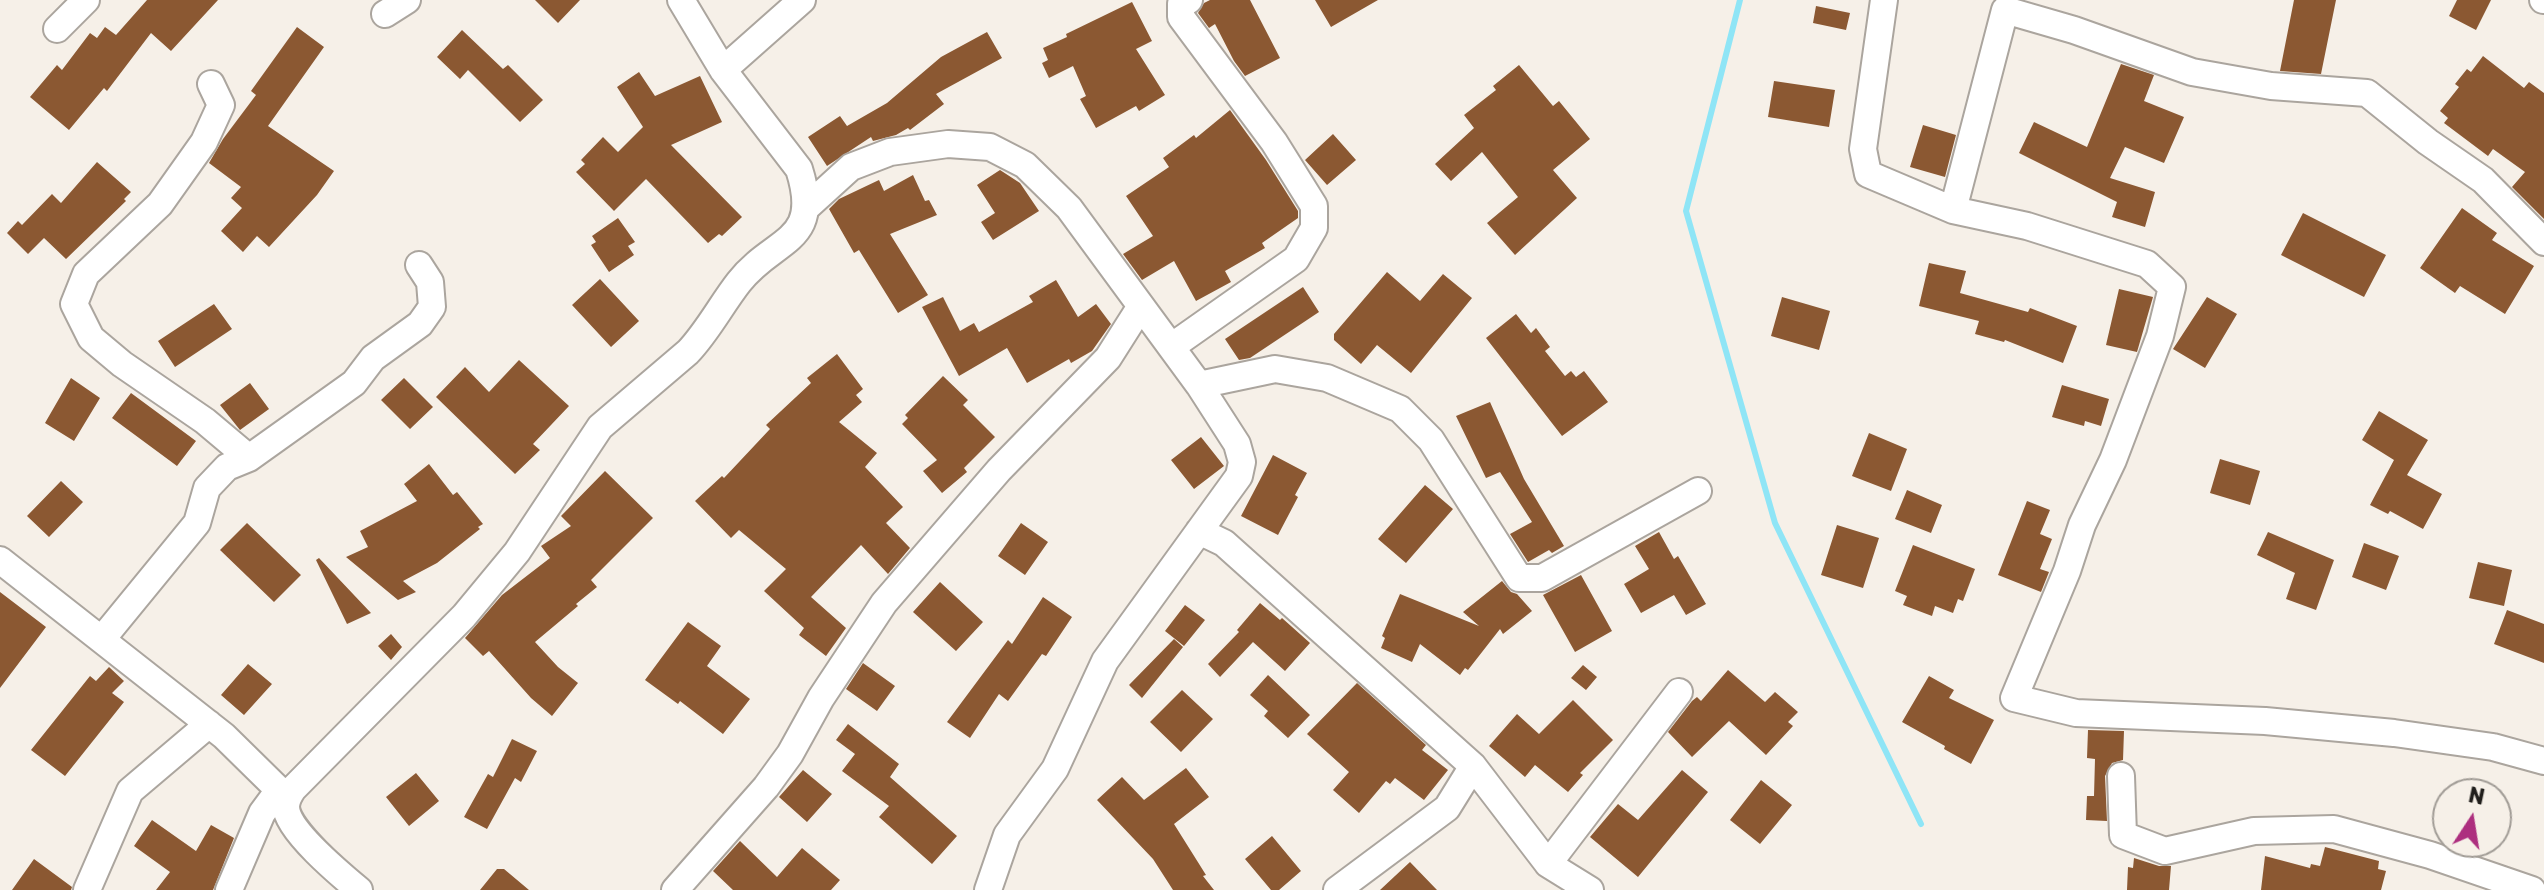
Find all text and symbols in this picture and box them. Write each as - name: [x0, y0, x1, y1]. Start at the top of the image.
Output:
- north arrow: [2432, 778, 2512, 858]
- text: N: [2466, 781, 2487, 811]

